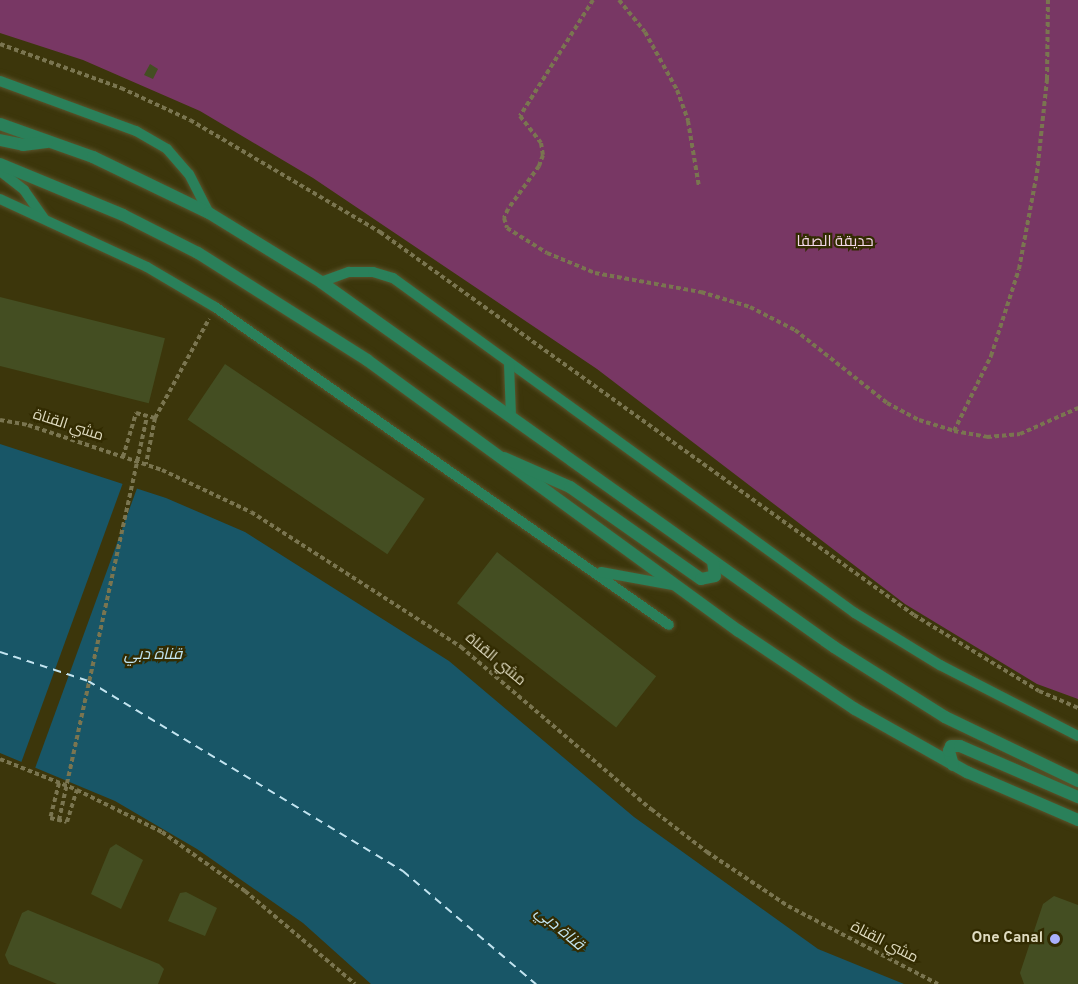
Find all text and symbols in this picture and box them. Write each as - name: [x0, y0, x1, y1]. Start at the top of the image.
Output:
- park label: حديقة الصفا: [796, 234, 874, 252]
- street label: مشي القناة: [30, 406, 106, 446]
- street label: مشي القناة: [461, 630, 529, 690]
- water label: قناة دبي: [124, 645, 182, 665]
- water label: قناة دبي: [531, 903, 587, 955]
- street label: مشي القناة: [847, 918, 921, 968]
- place label: One Canal: [971, 930, 1043, 948]
- marker: One Canal: [1048, 932, 1062, 946]

